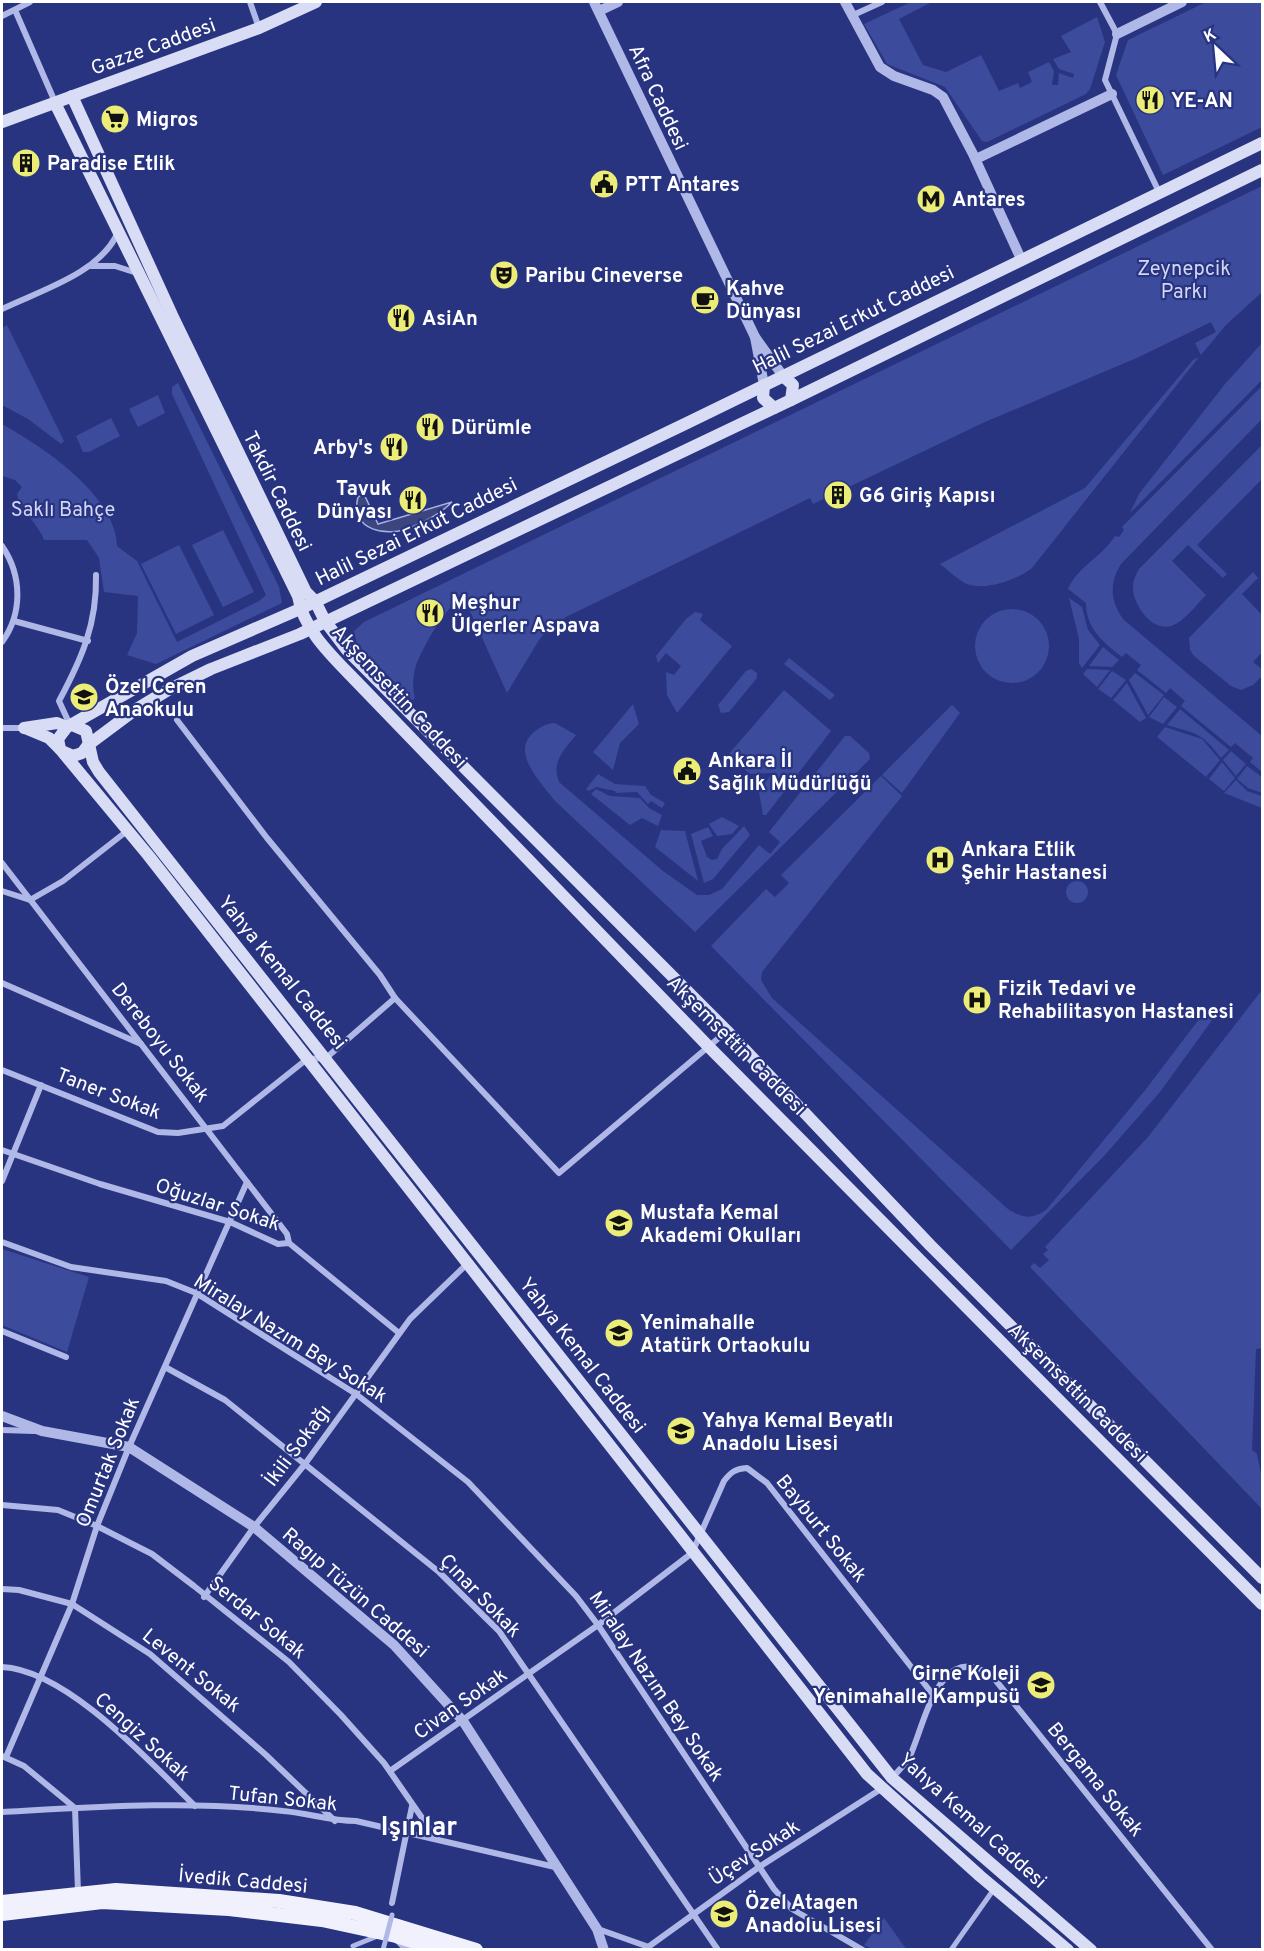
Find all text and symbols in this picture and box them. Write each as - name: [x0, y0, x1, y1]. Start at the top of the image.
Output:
- street label: Gazze Caddesi: [88, 13, 220, 82]
- north arrow: [1186, 18, 1246, 78]
- text: K: [1201, 25, 1220, 48]
- street label: Afra Caddesi: [621, 41, 693, 155]
- restaurant icon: YE-AN: [1134, 84, 1166, 116]
- place label: YE-AN: [1171, 89, 1233, 115]
- supermarket icon: Migros: [99, 103, 131, 135]
- place label: Migros: [136, 108, 198, 134]
- building icon: Paradise Etlik: [10, 147, 42, 179]
- place label: Paradise Etlik: [47, 152, 175, 178]
- public building icon: PTT Antares: [588, 168, 620, 200]
- place label: PTT Antares: [625, 173, 740, 199]
- metro station icon: Antares: [915, 183, 947, 215]
- place label: Antares: [952, 188, 1026, 214]
- park label: Zeynepcik Parkı: [1137, 257, 1231, 306]
- theatre icon: Paribu Cineverse: [488, 259, 520, 291]
- street label: Halil Sezai Erkut Caddesi: [749, 261, 959, 381]
- place label: Paribu Cineverse: [525, 264, 683, 290]
- place label: Kahve Dünyası: [726, 277, 801, 326]
- cafe icon: Kahve Dünyası: [689, 284, 721, 316]
- restaurant icon: AsiAn: [385, 302, 417, 334]
- place label: AsiAn: [422, 307, 478, 333]
- restaurant icon: Dürümle: [414, 411, 446, 443]
- place label: Dürümle: [451, 416, 532, 442]
- street label: Takdir Caddesi: [236, 427, 317, 556]
- restaurant icon: Arby's: [378, 431, 410, 463]
- place label: Arby's: [313, 436, 373, 462]
- street label: Halil Sezai Erkut Caddesi: [312, 473, 522, 593]
- place label: Tavuk Dünyası: [317, 477, 392, 526]
- building icon: G6 Giriş Kapısı: [822, 479, 854, 511]
- restaurant icon: Tavuk Dünyası: [397, 484, 429, 516]
- place label: G6 Giriş Kapısı: [859, 484, 995, 510]
- park label: Saklı Bahçe: [11, 498, 115, 524]
- place label: Meşhur Ülgerler Aspava: [451, 591, 600, 640]
- restaurant icon: Meşhur Ülgerler Aspava: [414, 597, 446, 629]
- street label: Akşemsettin Caddesi: [325, 620, 472, 775]
- place label: Özel Ceren Anaokulu: [105, 674, 207, 724]
- school or university icon: Özel Ceren Anaokulu: [68, 681, 100, 713]
- place label: Ankara İl Sağlık Müdürlüğü: [708, 747, 872, 798]
- public building icon: Ankara İl Sağlık Müdürlüğü: [671, 755, 703, 787]
- place label: Ankara Etlik Şehir Hastanesi: [961, 838, 1107, 887]
- hospital icon: Ankara Etlik Şehir Hastanesi: [924, 844, 956, 876]
- street label: Yahya Kemal Caddesi: [211, 891, 352, 1056]
- street label: Akşemsettin Caddesi: [660, 971, 811, 1122]
- place label: Fizik Tedavi ve Rehabilitasyon Hastanesi: [998, 977, 1234, 1026]
- street label: Dereboyu Sokak: [104, 978, 215, 1109]
- hospital icon: Fizik Tedavi ve Rehabilitasyon Hastanesi: [961, 984, 993, 1016]
- street label: Taner Sokak: [52, 1063, 164, 1127]
- street label: Oğuzlar Sokak: [152, 1173, 283, 1238]
- place label: Mustafa Kemal Akademi Okulları: [640, 1201, 801, 1250]
- school or university icon: Mustafa Kemal Akademi Okulları: [603, 1207, 635, 1239]
- street label: Miralay Nazım Bey Sokak: [188, 1269, 392, 1410]
- street label: Yahya Kemal Caddesi: [512, 1273, 650, 1439]
- place label: Yenimahalle Atatürk Ortaokulu: [640, 1311, 810, 1360]
- school or university icon: Yenimahalle Atatürk Ortaokulu: [603, 1317, 635, 1349]
- street label: Akşemsettin Caddesi: [1001, 1318, 1152, 1469]
- street label: Omurtak Sokak: [71, 1394, 147, 1532]
- street label: İkili Sokağı: [258, 1399, 338, 1493]
- place label: Yahya Kemal Beyatlı Anadolu Lisesi: [702, 1409, 893, 1458]
- school or university icon: Yahya Kemal Beyatlı Anadolu Lisesi: [665, 1415, 697, 1447]
- street label: Bayburt Sokak: [769, 1470, 872, 1588]
- street label: Ragıp Tüzün Caddesi: [276, 1523, 434, 1664]
- street label: Çınar Sokak: [433, 1549, 526, 1644]
- street label: Serdar Sokak: [203, 1571, 311, 1666]
- street label: Miralay Nazım Bey Sokak: [582, 1587, 729, 1787]
- street label: Levent Sokak: [136, 1624, 246, 1719]
- place label: Girne Koleji Yenimahalle Kampusü: [813, 1662, 1020, 1711]
- street label: Civan Sokak: [409, 1663, 513, 1746]
- school or university icon: Girne Koleji Yenimahalle Kampusü: [1025, 1669, 1057, 1701]
- street label: Cengiz Sokak: [88, 1687, 195, 1788]
- street label: Bergama Sokak: [1040, 1718, 1149, 1843]
- street label: Yahya Kemal Caddesi: [892, 1748, 1051, 1895]
- street label: Tufan Sokak: [227, 1781, 339, 1819]
- district label: Işınlar: [381, 1812, 457, 1845]
- street label: Üçev Sokak: [704, 1814, 805, 1893]
- street label: İvedik Caddesi: [177, 1862, 309, 1901]
- place label: Özel Atagen Anadolu Lisesi: [745, 1890, 881, 1940]
- school or university icon: Özel Atagen Anadolu Lisesi: [708, 1898, 740, 1930]

